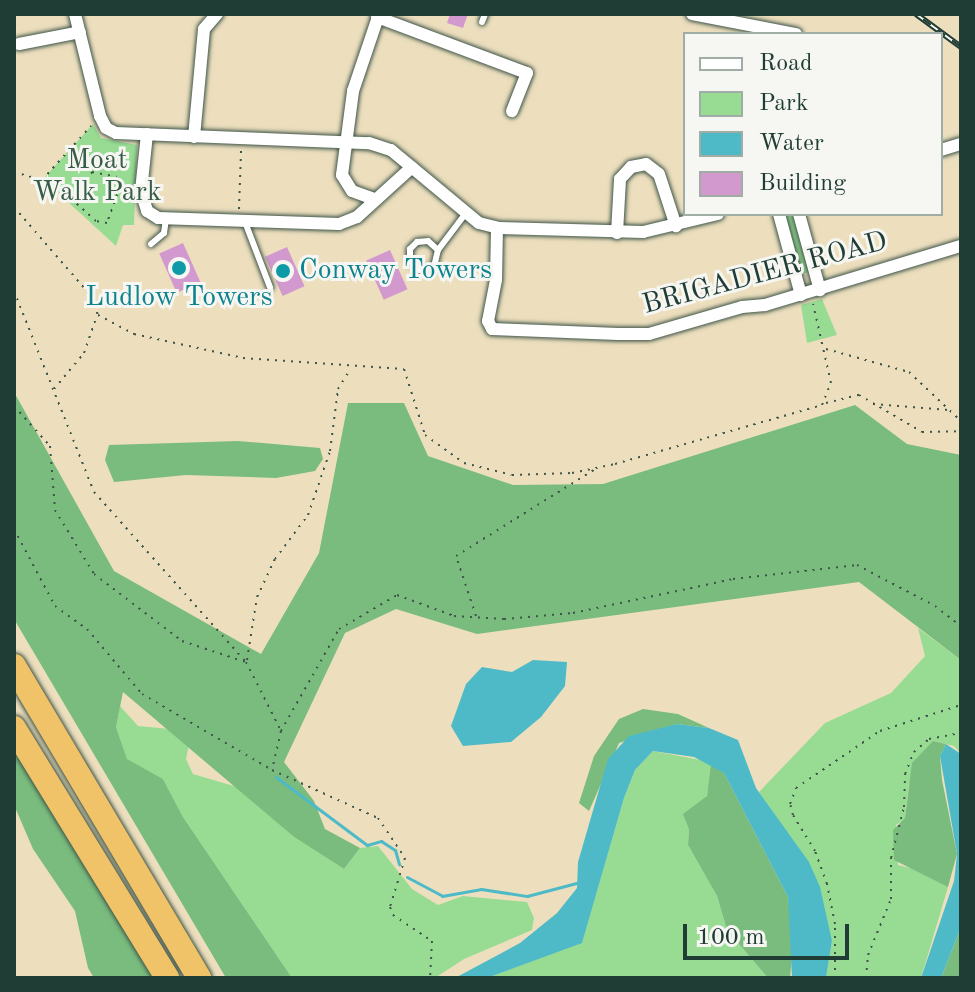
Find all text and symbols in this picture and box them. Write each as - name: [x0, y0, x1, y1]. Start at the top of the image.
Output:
- legend: [683, 32, 943, 216]
- text: Road: [759, 52, 812, 76]
- text: Park: [759, 92, 808, 116]
- text: Water: [759, 132, 824, 156]
- park label: Moat Walk Park: [32, 144, 162, 210]
- text: Building: [759, 172, 846, 196]
- street label: BRIGADIER ROAD: [639, 225, 891, 323]
- place label: Conway Towers: [299, 254, 492, 288]
- marker: Ludlow Towers: [170, 259, 188, 277]
- marker: Conway Towers: [274, 262, 292, 280]
- place label: Ludlow Towers: [85, 281, 273, 315]
- scale bar: [687, 908, 853, 958]
- text: 100 m: [697, 926, 765, 950]

